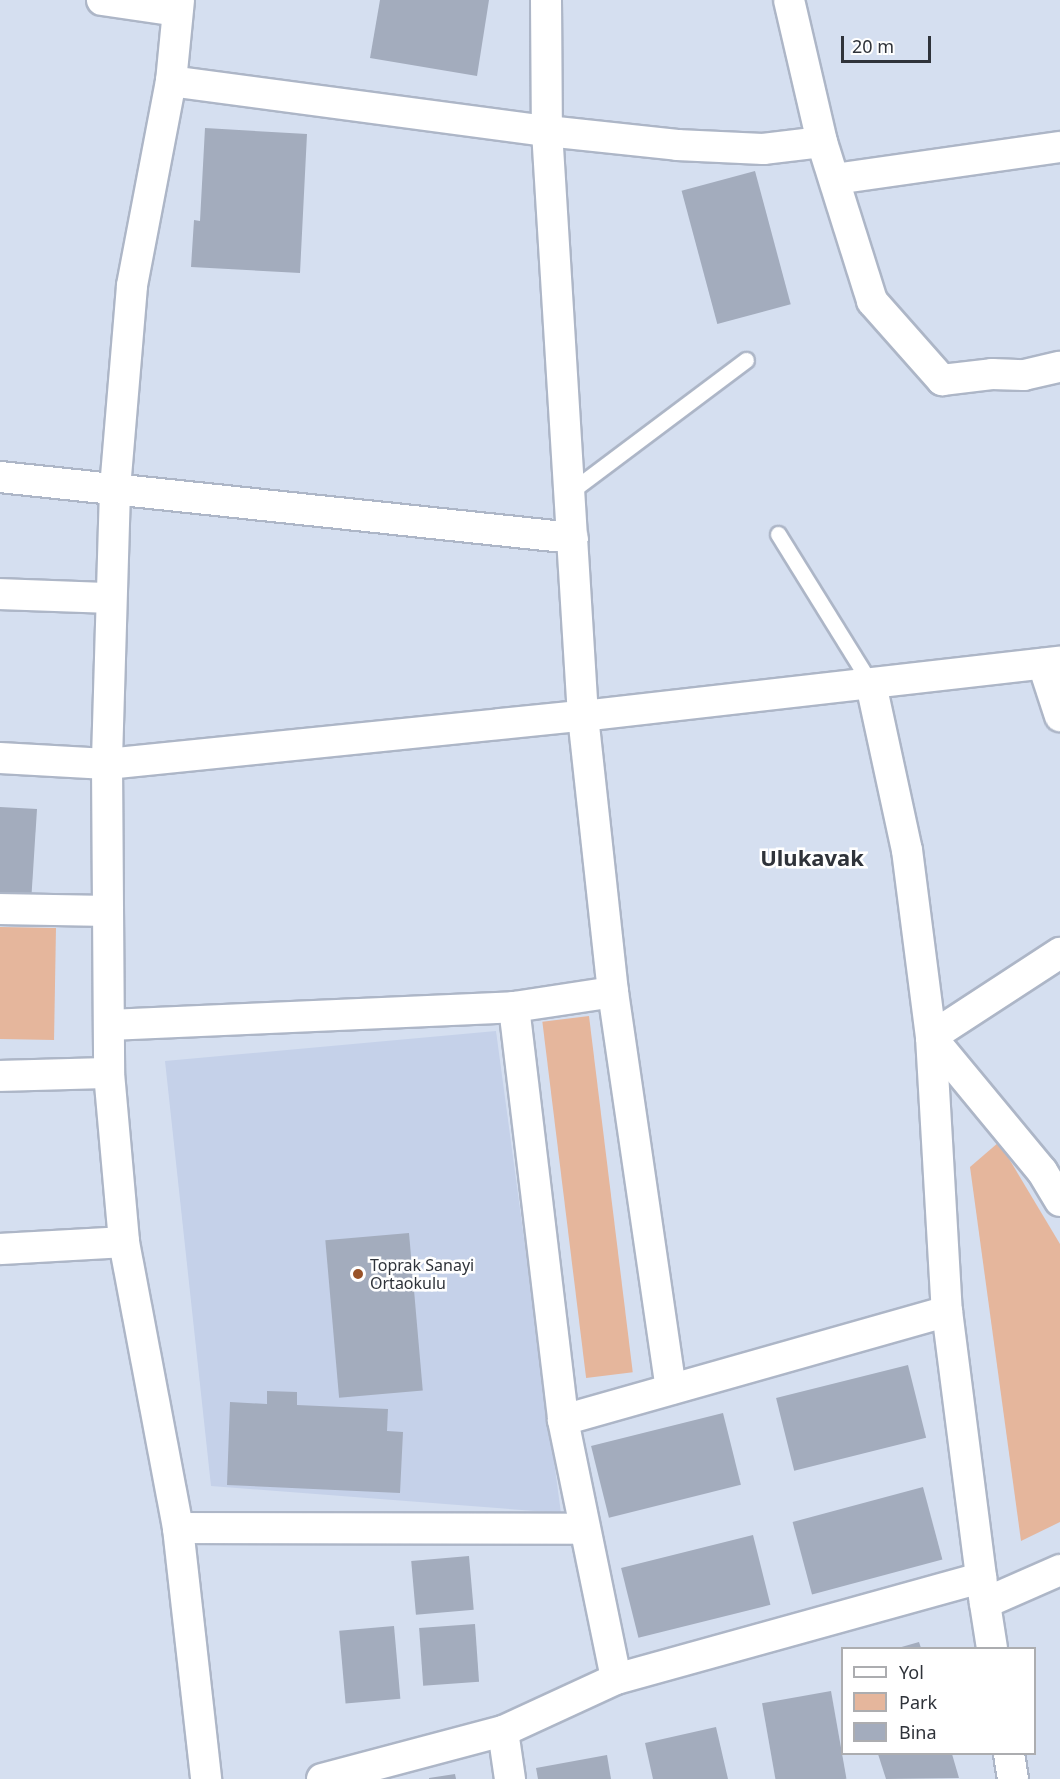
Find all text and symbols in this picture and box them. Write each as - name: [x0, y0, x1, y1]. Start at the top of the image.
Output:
- scale bar: [844, 24, 934, 62]
- text: 20 m: [852, 34, 894, 58]
- district label: Ulukavak: [760, 845, 864, 871]
- place label: Toprak Sanayi Ortaokulu: [370, 1255, 474, 1293]
- marker: Toprak Sanayi Ortaokulu: [351, 1267, 365, 1281]
- legend: [841, 1647, 1036, 1755]
- text: Yol: [899, 1660, 924, 1684]
- text: Park: [899, 1690, 937, 1714]
- text: Bina: [899, 1720, 937, 1744]

